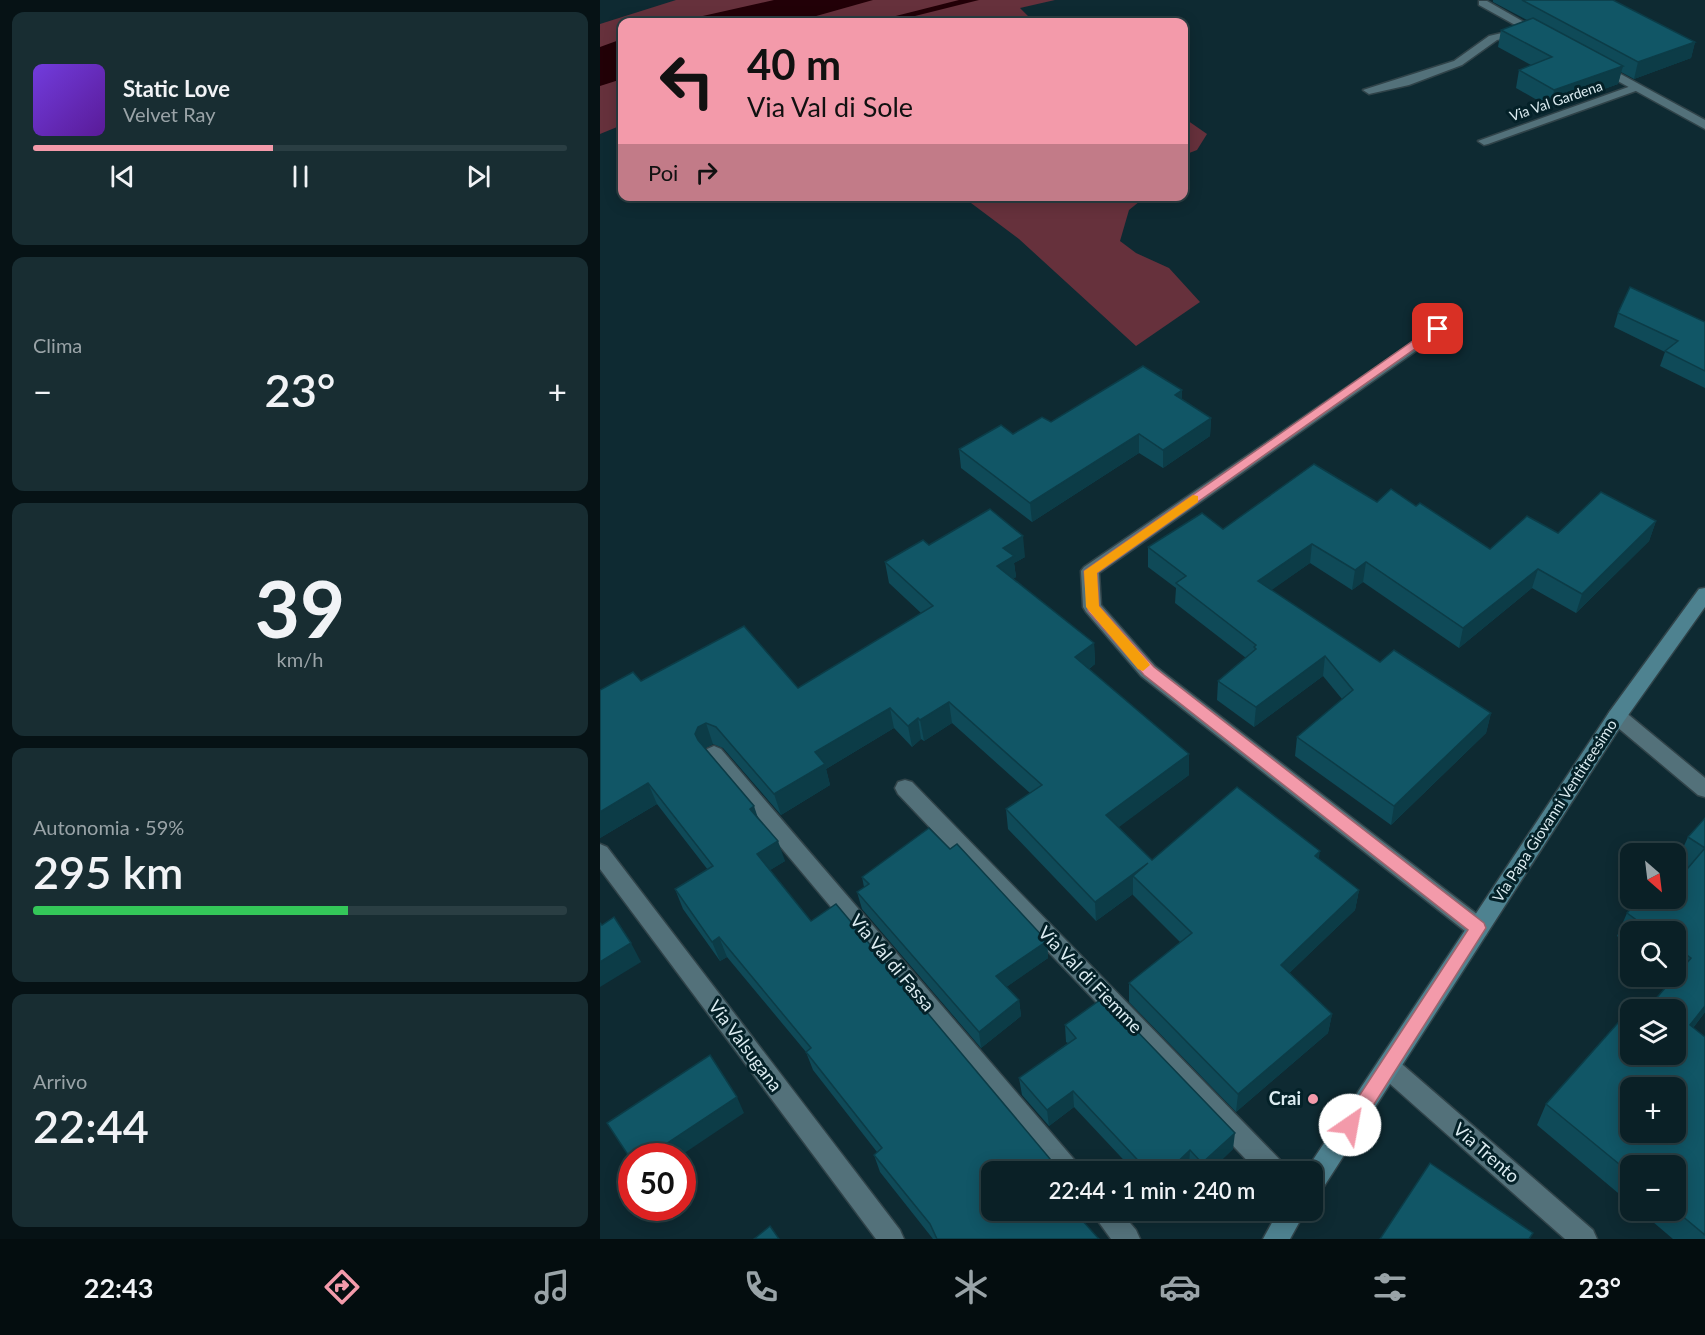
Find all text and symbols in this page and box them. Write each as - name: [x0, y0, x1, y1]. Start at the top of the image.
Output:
- text: 40 m: [747, 39, 841, 89]
- icon: left: [648, 42, 726, 120]
- text: Static Love: [123, 75, 230, 102]
- street label: Via Val Gardena: [1507, 77, 1605, 124]
- text: Via Val di Sole: [747, 90, 913, 123]
- text: Velvet Ray: [123, 102, 216, 126]
- icon: right: [690, 156, 723, 189]
- text: Poi: [648, 159, 678, 186]
- icon: previous: [106, 160, 139, 193]
- icon: pause: [284, 160, 317, 193]
- icon: next: [462, 160, 495, 193]
- pin: [1412, 303, 1463, 354]
- icon: arrive: [1421, 312, 1454, 345]
- text: Clima: [33, 333, 82, 357]
- text: 23°: [265, 363, 335, 417]
- text: −: [33, 371, 52, 411]
- text: +: [548, 371, 567, 411]
- text: 39: [255, 561, 345, 655]
- text: km/h: [277, 647, 323, 671]
- street label: Via Papa Giovanni Ventitreesimo: [1488, 716, 1620, 905]
- text: Autonomia · 59%: [33, 815, 184, 839]
- north arrow: [1620, 843, 1686, 909]
- map controls: [1620, 843, 1686, 1221]
- text: 295 km: [33, 845, 183, 899]
- street label: Via Val di Fassa: [846, 910, 940, 1015]
- street label: Via Val di Fiemme: [1034, 921, 1147, 1037]
- button: search: [1620, 921, 1686, 987]
- street label: Via Valsugana: [704, 995, 787, 1095]
- button: layers: [1620, 999, 1686, 1065]
- text: Arrivo: [33, 1069, 87, 1093]
- button: +: [1620, 1077, 1686, 1143]
- place label: Crai: [1269, 1087, 1301, 1109]
- marker: Crai: [1306, 1092, 1320, 1106]
- position arrow: [1318, 1093, 1382, 1157]
- text: 22:44: [33, 1099, 149, 1153]
- street label: Via Trento: [1449, 1118, 1524, 1187]
- speed limit sign: 50: [618, 1143, 696, 1221]
- button: −: [1620, 1155, 1686, 1221]
- text: 22:44 · 1 min · 240 m: [1049, 1177, 1255, 1204]
- icon: directions: [321, 1266, 363, 1308]
- icon: music: [531, 1266, 573, 1308]
- icon: phone: [740, 1266, 782, 1308]
- icon: climate: [950, 1266, 992, 1308]
- icon: car: [1159, 1266, 1201, 1308]
- icon: filters: [1369, 1266, 1411, 1308]
- text: 22:43: [84, 1271, 153, 1304]
- text: 23°: [1579, 1271, 1621, 1304]

